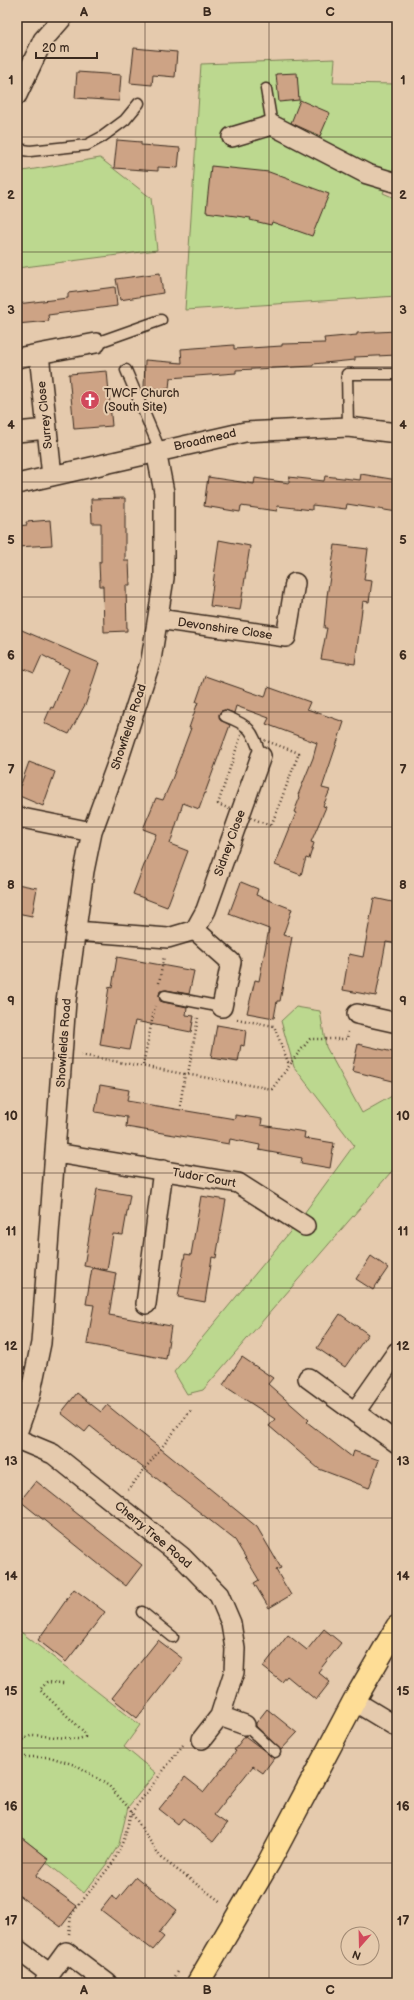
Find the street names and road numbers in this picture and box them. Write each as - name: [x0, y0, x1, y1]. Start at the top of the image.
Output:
- street label: Surrey Close: [34, 380, 56, 450]
- street label: Broadmead: [172, 426, 238, 454]
- street label: Devonshire Close: [177, 615, 273, 643]
- street label: Showfields Road: [108, 682, 150, 772]
- street label: Sidney Close: [211, 808, 249, 878]
- street label: Showfields Road: [53, 998, 75, 1088]
- street label: Tudor Court: [171, 1165, 237, 1191]
- street label: Cherry Tree Road: [111, 1498, 195, 1572]

